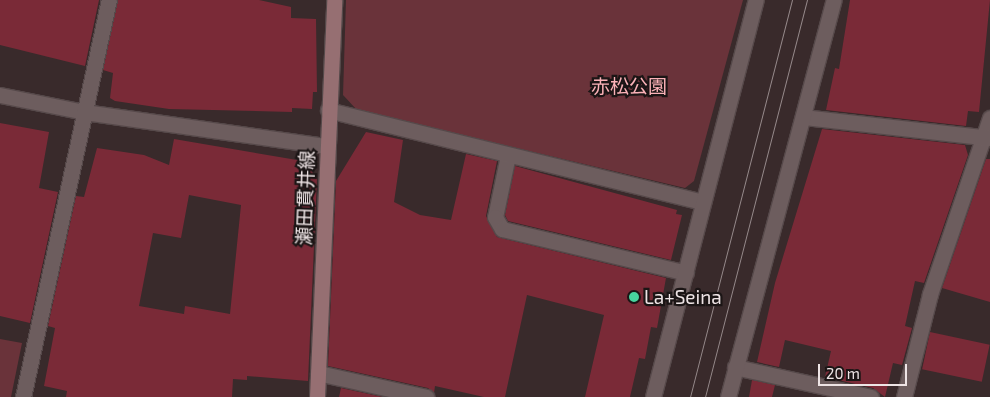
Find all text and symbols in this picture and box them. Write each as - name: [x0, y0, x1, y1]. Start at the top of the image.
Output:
- park label: 赤松公園: [591, 75, 667, 97]
- street label: 瀬田貫井線: [292, 150, 318, 246]
- place label: La+Seina: [644, 286, 722, 308]
- marker: La+Seina: [628, 291, 640, 303]
- scale bar: [820, 354, 909, 386]
- text: 20 m: [826, 364, 860, 382]

